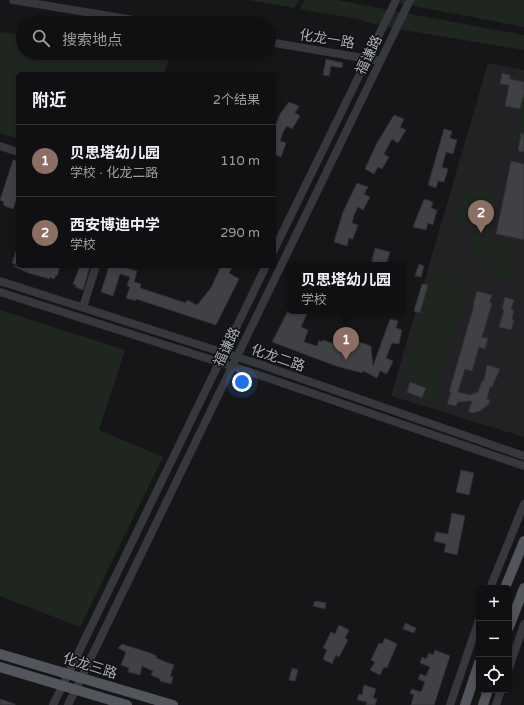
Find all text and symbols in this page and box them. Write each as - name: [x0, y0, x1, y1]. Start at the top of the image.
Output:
- search box: [16, 16, 276, 60]
- street label: 化龙一路: [298, 26, 356, 52]
- icon: search: [30, 27, 52, 49]
- text: 搜索地点: [62, 31, 122, 49]
- street label: 福谦路: [352, 32, 386, 78]
- text: 附近: [32, 90, 66, 111]
- text: 2个结果: [213, 92, 260, 108]
- text: 贝思塔幼儿园: [70, 144, 160, 162]
- text: 1: [41, 153, 49, 169]
- text: 110 m: [220, 153, 260, 169]
- text: 学校 · 化龙二路: [70, 165, 158, 181]
- pin: 2: [468, 200, 494, 233]
- text: 西安博迪中学: [70, 216, 160, 234]
- text: 2: [41, 225, 49, 241]
- text: 290 m: [220, 225, 260, 241]
- text: 学校: [70, 237, 96, 253]
- popup: [287, 262, 405, 314]
- text: 贝思塔幼儿园: [301, 271, 391, 289]
- text: 学校: [301, 292, 327, 308]
- street label: 福谦路: [210, 324, 244, 370]
- pin: 1: [333, 327, 359, 360]
- street label: 化龙二路: [249, 341, 307, 375]
- your location: [232, 372, 252, 392]
- map controls: [476, 585, 512, 693]
- button: +: [476, 585, 512, 621]
- button: −: [476, 621, 512, 657]
- street label: 化龙三路: [61, 650, 119, 682]
- button: locate: [476, 657, 512, 693]

